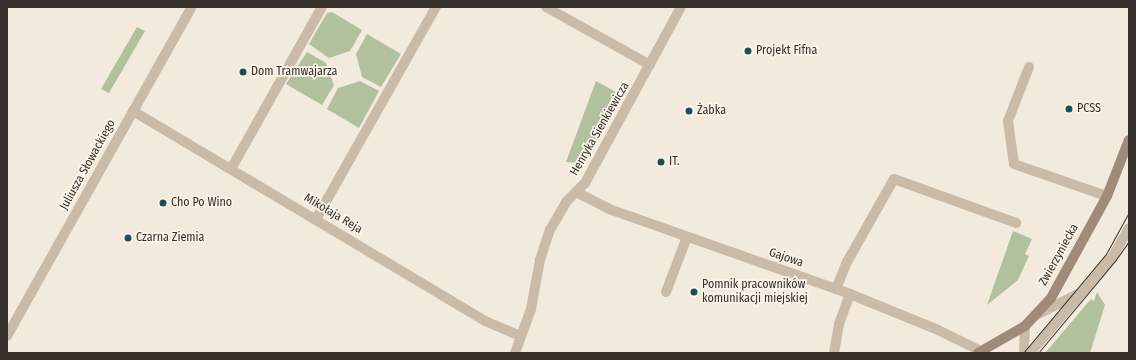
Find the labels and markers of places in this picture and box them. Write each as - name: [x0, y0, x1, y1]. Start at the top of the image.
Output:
- place label: Projekt Fifna: [756, 44, 817, 58]
- marker: Projekt Fifna: [743, 46, 753, 56]
- place label: Dom Tramwajarza: [251, 65, 337, 79]
- marker: Dom Tramwajarza: [238, 67, 248, 77]
- place label: PCSS: [1077, 102, 1101, 116]
- place label: Żabka: [697, 104, 726, 118]
- marker: PCSS: [1064, 104, 1074, 114]
- marker: Żabka: [684, 106, 694, 116]
- place label: IT.: [669, 155, 680, 169]
- marker: IT.: [656, 157, 666, 167]
- place label: Cho Po Wino: [171, 196, 232, 210]
- marker: Cho Po Wino: [158, 198, 168, 208]
- place label: Czarna Ziemia: [136, 231, 204, 245]
- marker: Czarna Ziemia: [123, 233, 133, 243]
- place label: Pomnik pracowników komunikacji miejskiej: [702, 278, 808, 306]
- marker: Pomnik pracowników komunikacji miejskiej: [689, 287, 699, 297]

